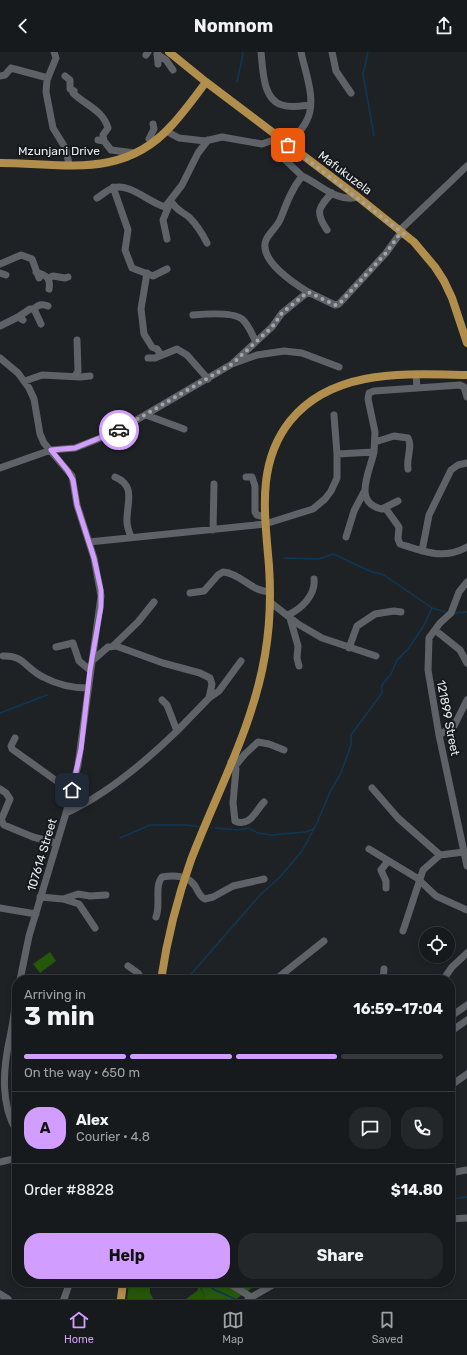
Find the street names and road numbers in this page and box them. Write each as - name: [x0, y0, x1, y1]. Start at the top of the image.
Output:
- street label: Mzunjani Drive: [18, 144, 100, 158]
- street label: Mafukuzela: [315, 148, 375, 198]
- street label: 121899 Street: [434, 679, 462, 757]
- street label: 107614 Street: [24, 816, 60, 893]

